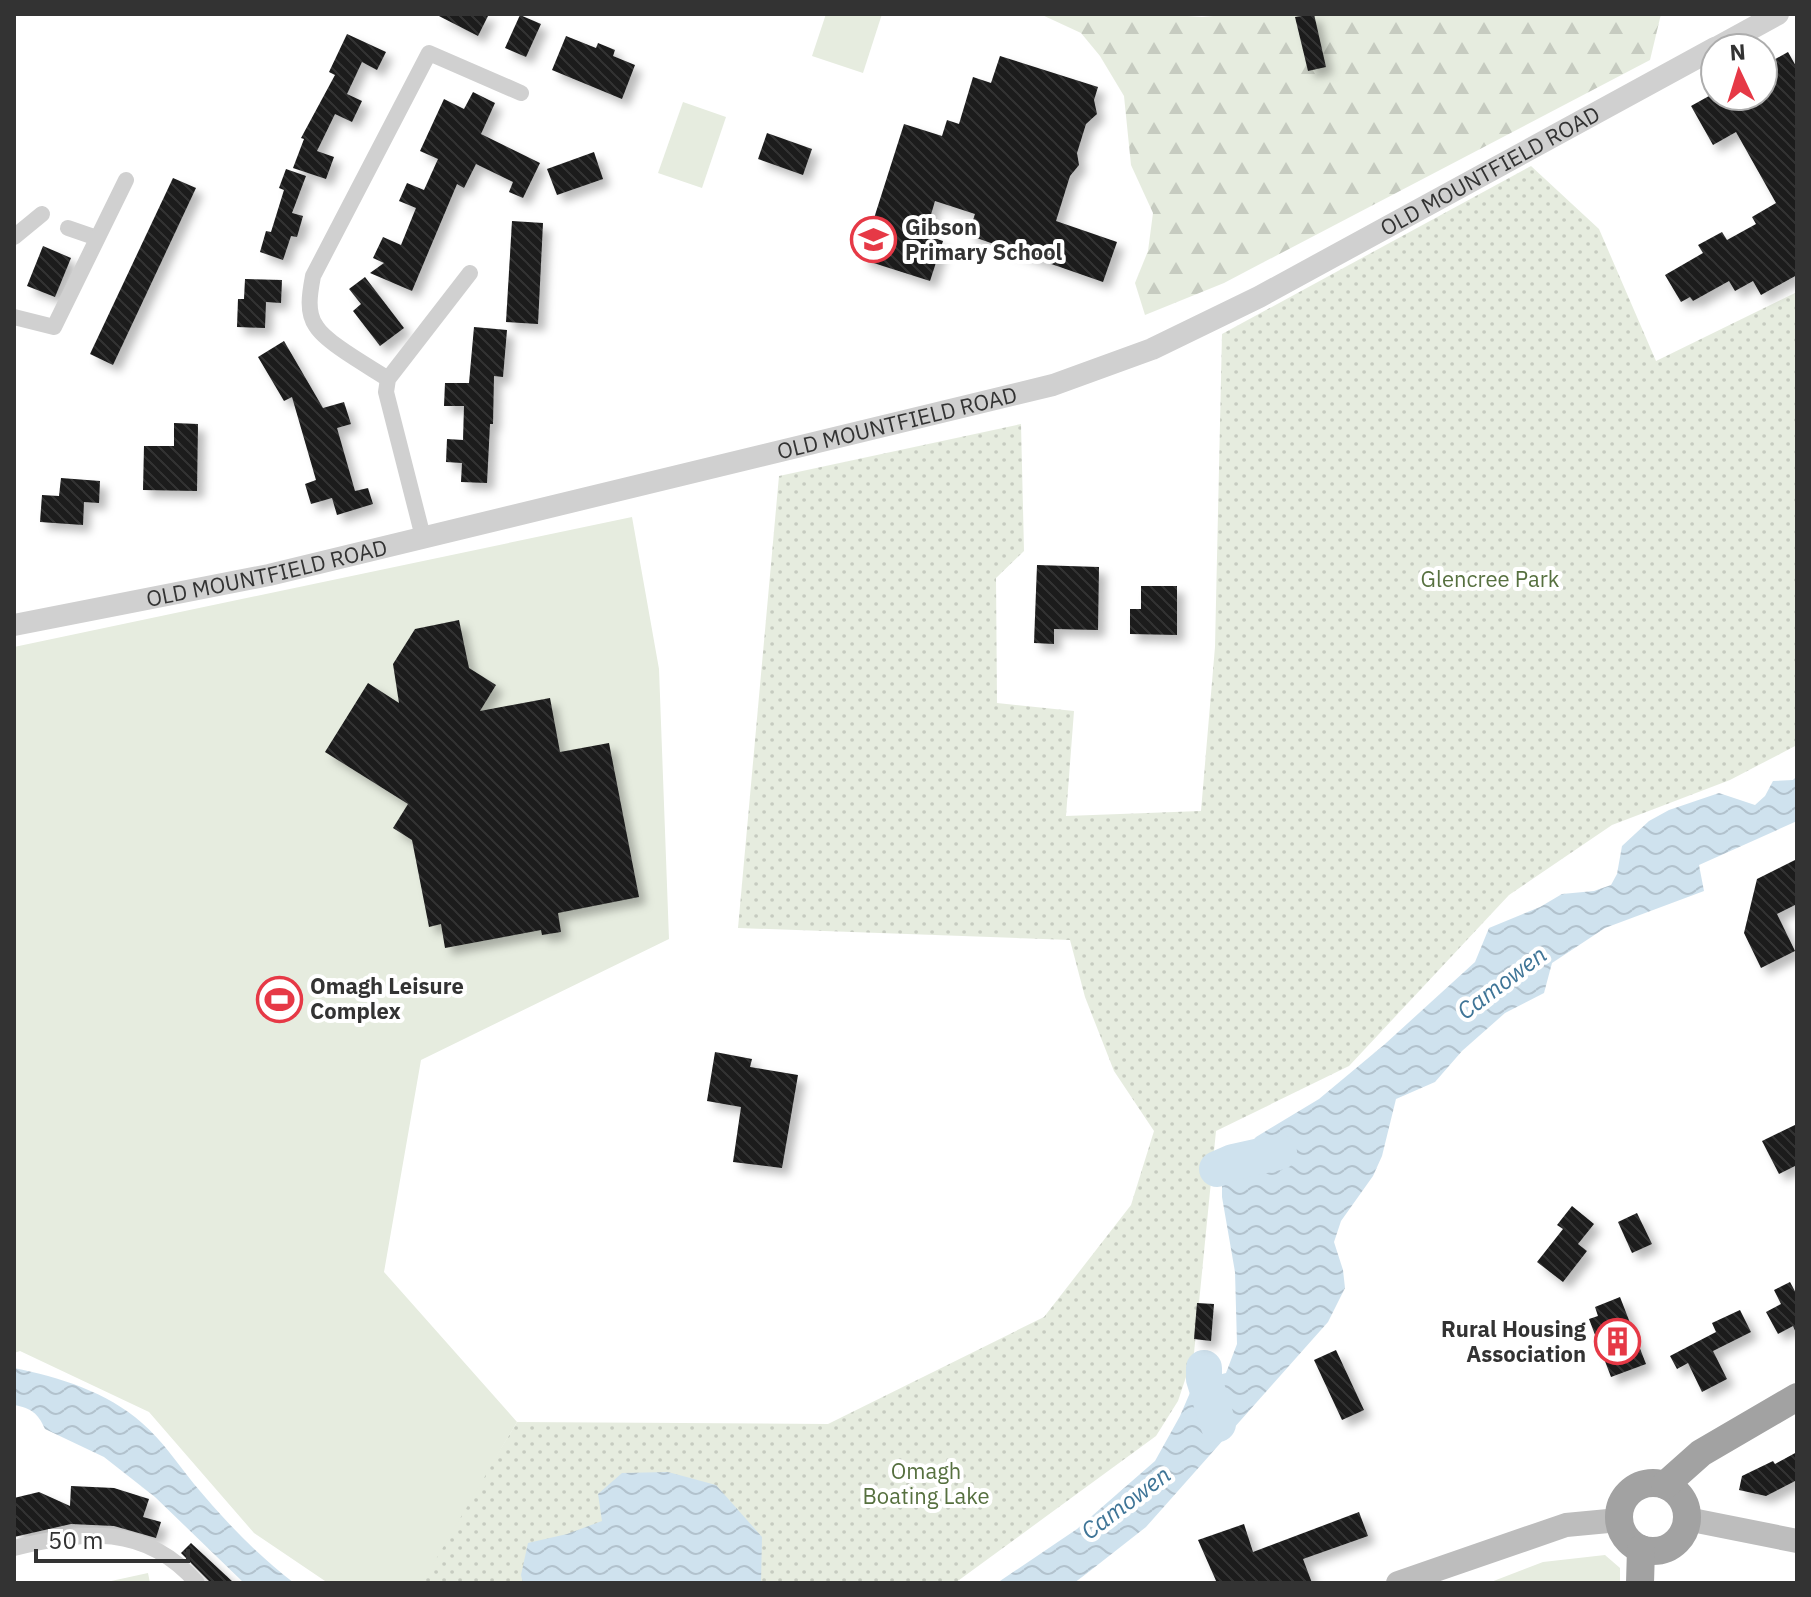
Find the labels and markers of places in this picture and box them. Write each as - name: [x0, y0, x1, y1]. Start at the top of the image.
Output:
- place label: Gibson Primary School: [905, 212, 1063, 266]
- school or university icon: Gibson Primary School: [850, 216, 898, 264]
- place label: Omagh Leisure Complex: [310, 971, 464, 1025]
- sports icon: Omagh Leisure Complex: [255, 975, 303, 1023]
- place label: Rural Housing Association: [1441, 1314, 1587, 1368]
- building icon: Rural Housing Association: [1593, 1318, 1641, 1366]

